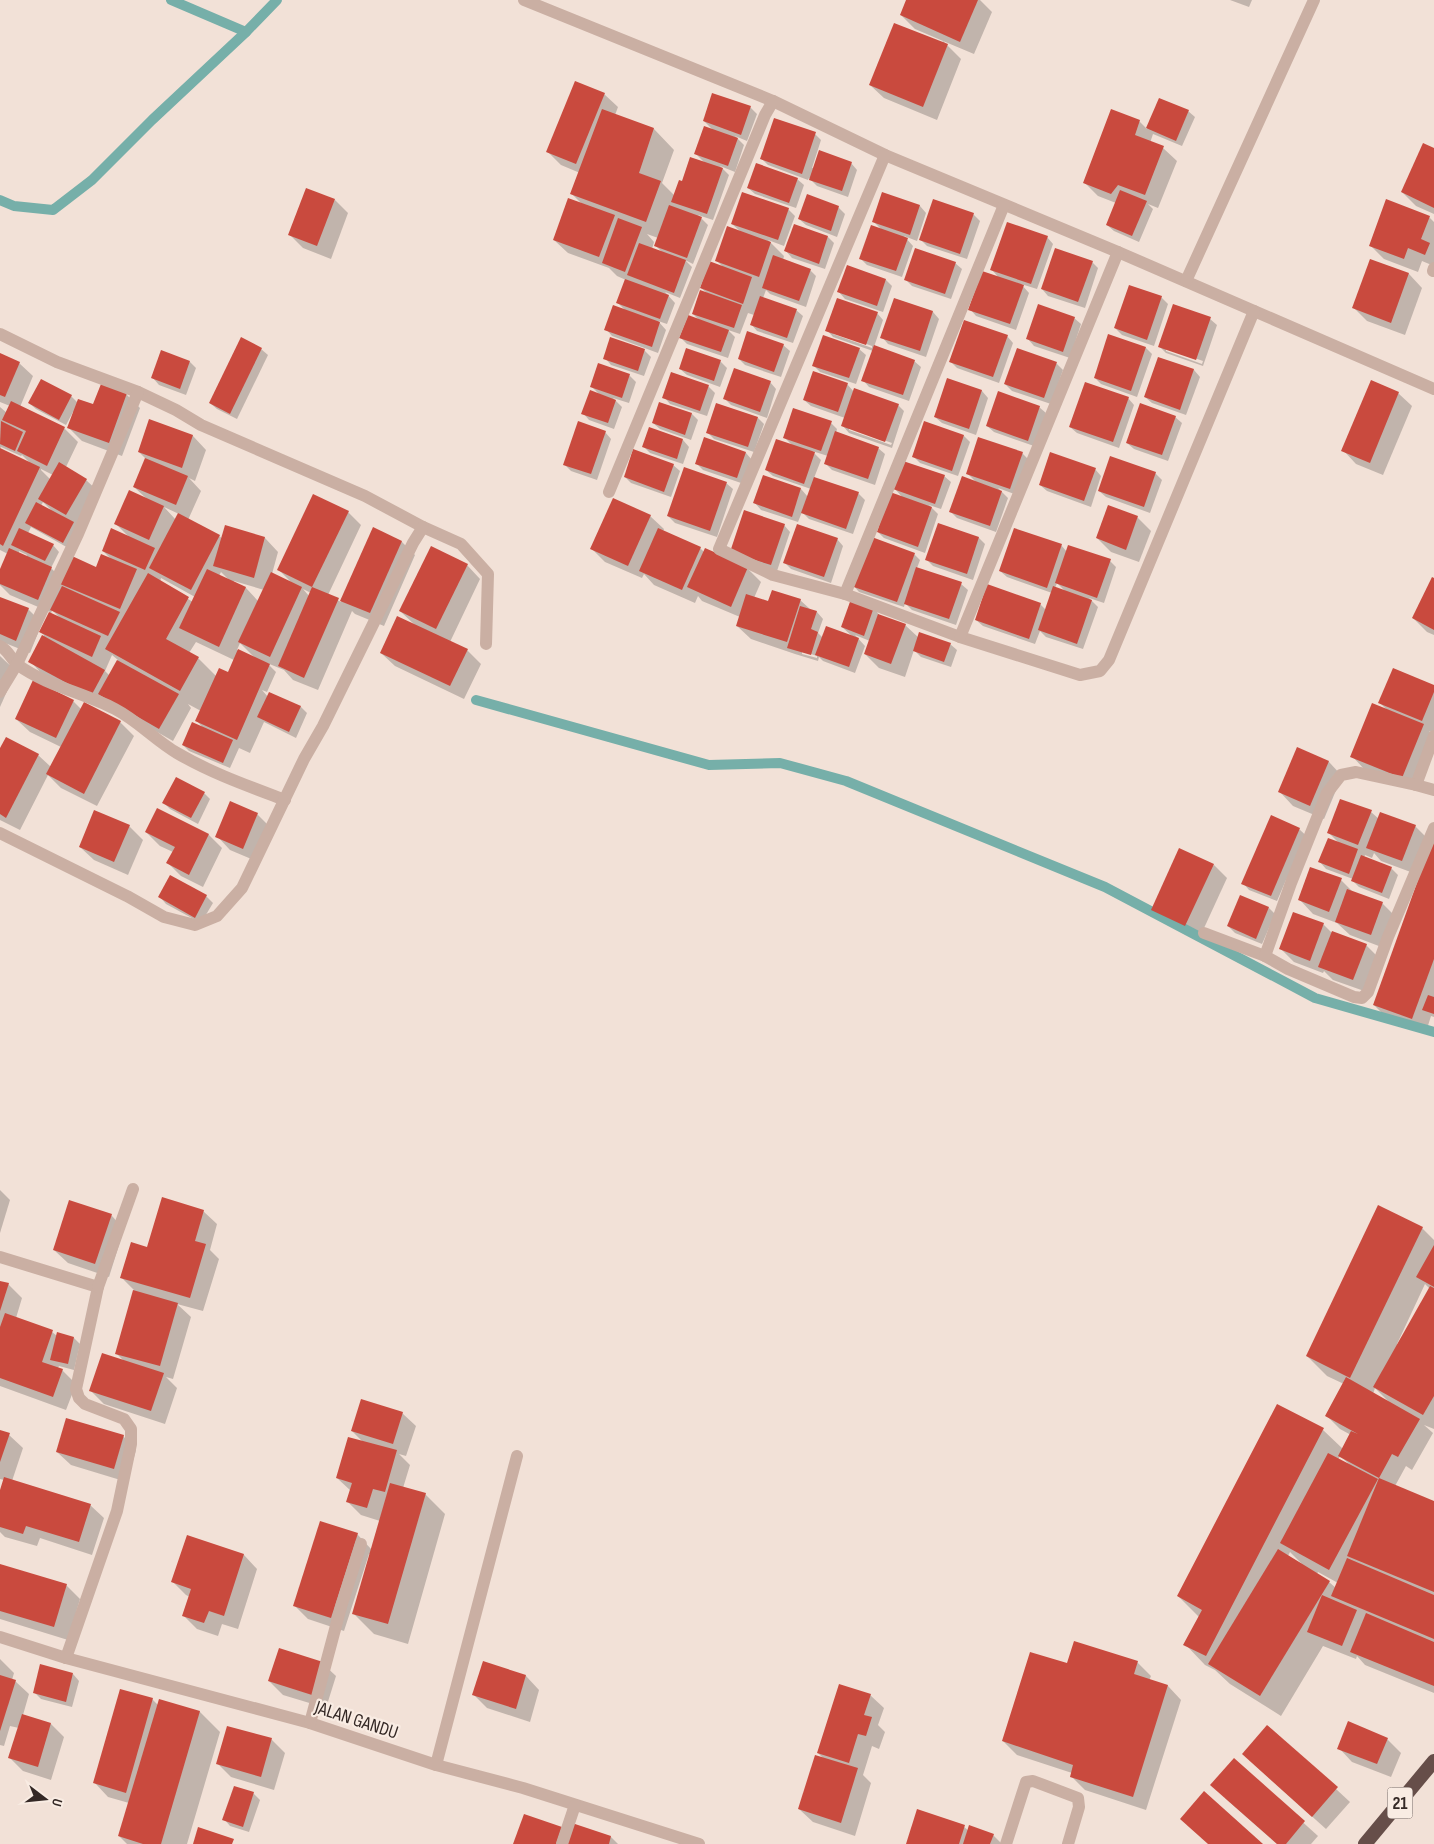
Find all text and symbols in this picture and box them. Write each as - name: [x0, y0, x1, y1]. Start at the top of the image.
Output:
- street label: JALAN GANDU: [311, 1696, 401, 1745]
- north arrow: [20, 1774, 70, 1824]
- road number: 21: [1388, 1788, 1412, 1819]
- text: U: [48, 1797, 66, 1808]

